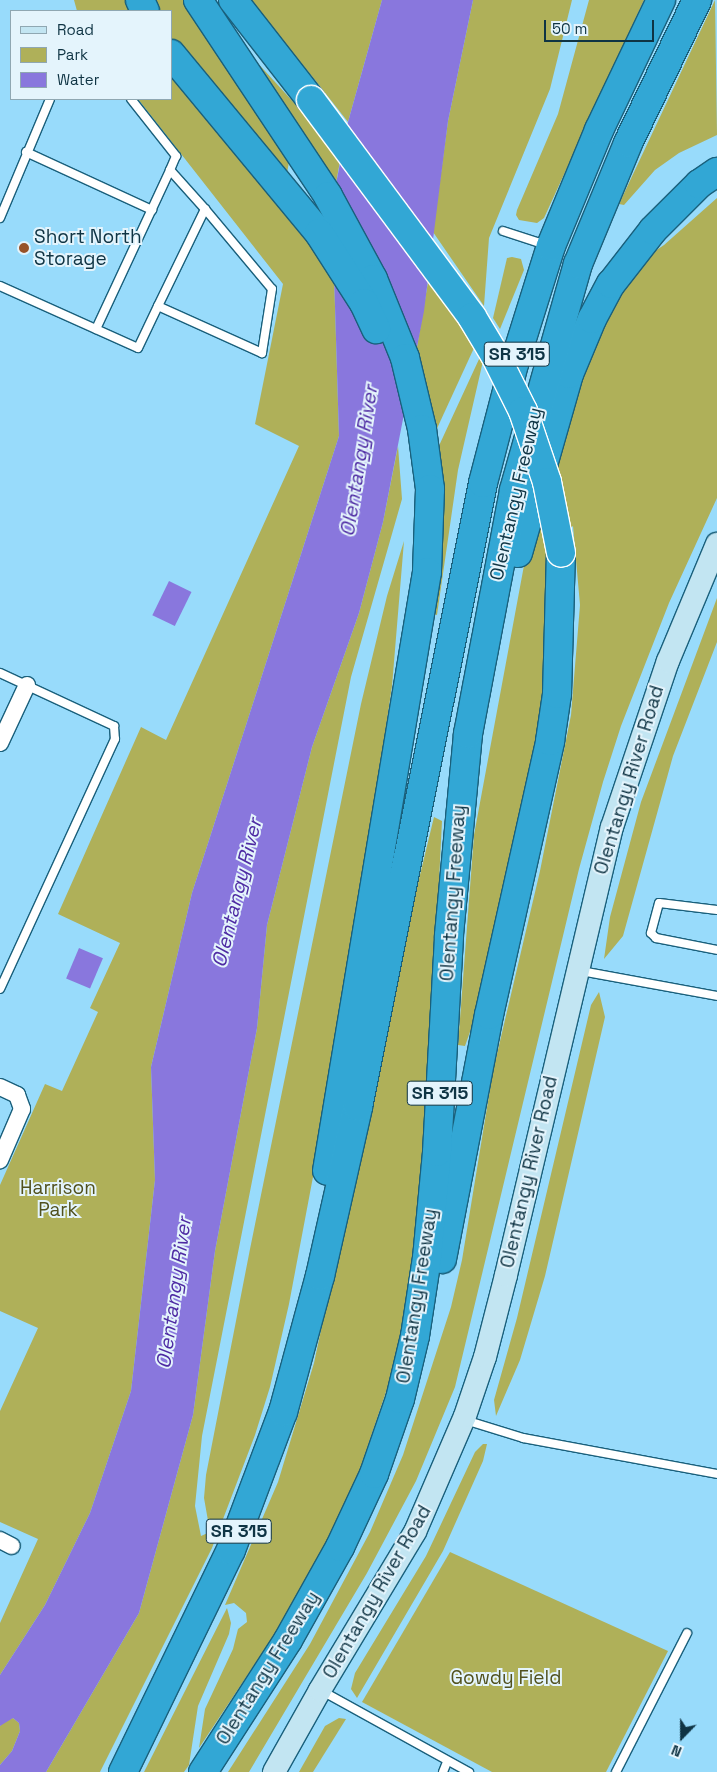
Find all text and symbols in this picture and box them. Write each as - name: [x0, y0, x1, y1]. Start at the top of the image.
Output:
- legend: [10, 10, 172, 100]
- scale bar: [547, 10, 657, 42]
- text: 50 m: [552, 19, 587, 38]
- text: Road: [57, 20, 94, 39]
- text: Park: [57, 45, 88, 64]
- text: Water: [57, 70, 99, 89]
- place label: Short North Storage: [34, 226, 142, 270]
- marker: Short North Storage: [18, 242, 30, 254]
- road number: SR 315: [483, 338, 551, 369]
- water label: Olentangy River: [335, 384, 383, 538]
- street label: Olentangy Freeway: [485, 405, 547, 583]
- street label: Olentangy River Road: [589, 683, 669, 877]
- street label: Olentangy Freeway: [435, 804, 471, 982]
- water label: Olentangy River: [207, 816, 267, 970]
- street label: Olentangy River Road: [496, 1074, 562, 1270]
- road number: SR 315: [406, 1078, 474, 1108]
- park label: Harrison Park: [20, 1177, 96, 1221]
- street label: Olentangy Freeway: [392, 1207, 442, 1385]
- water label: Olentangy River: [152, 1216, 196, 1370]
- street label: Olentangy River Road: [318, 1501, 436, 1683]
- road number: SR 315: [205, 1515, 273, 1546]
- street label: Olentangy Freeway: [212, 1587, 324, 1749]
- park label: Gowdy Field: [451, 1667, 561, 1689]
- north arrow: [657, 1712, 707, 1762]
- text: N: [669, 1741, 684, 1761]

